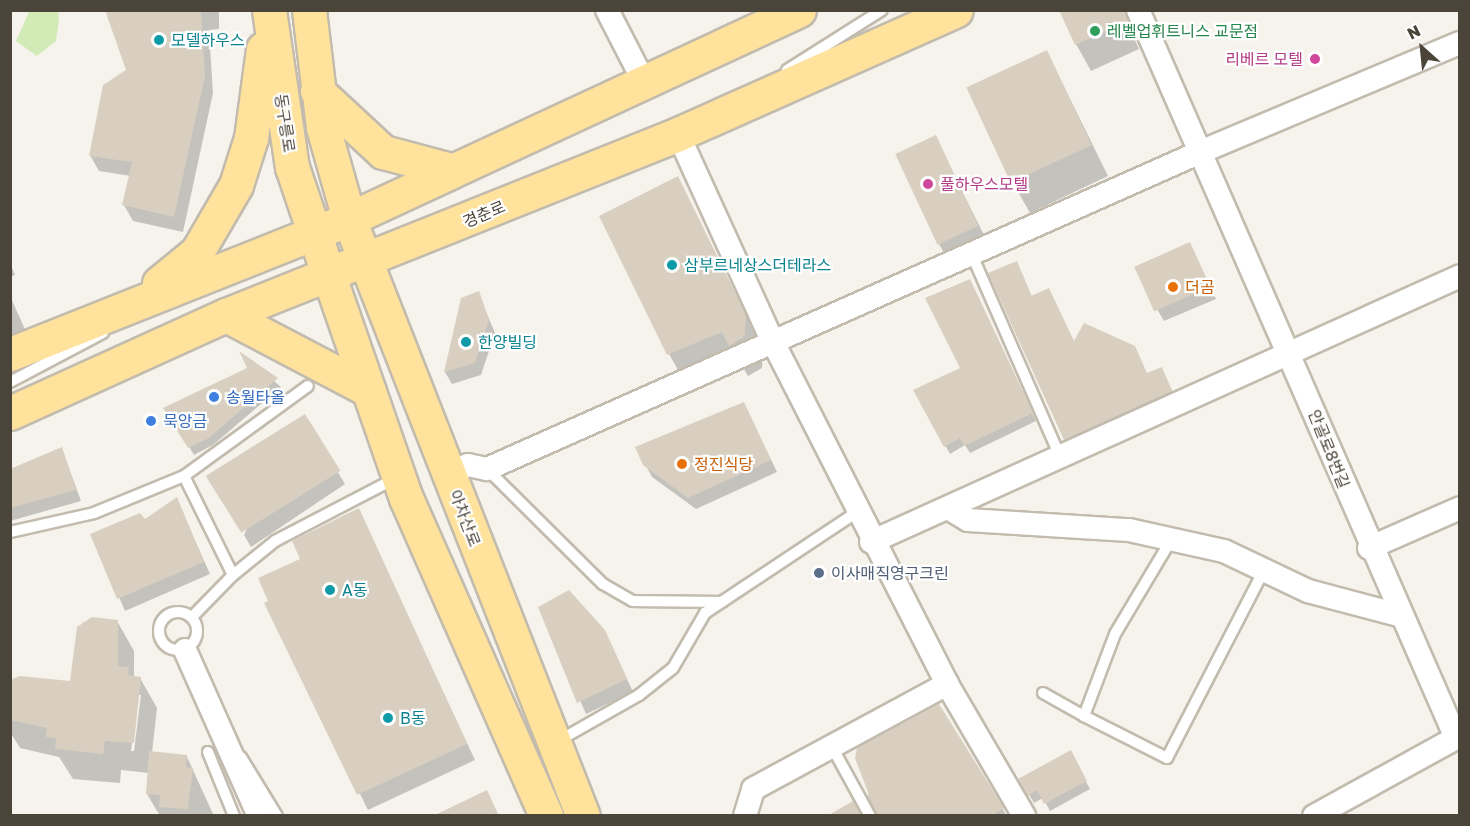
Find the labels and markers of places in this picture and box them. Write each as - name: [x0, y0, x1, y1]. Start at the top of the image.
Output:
- place label: 레벨업휘트니스 교문점: [1107, 21, 1258, 41]
- marker: 레벨업휘트니스 교문점: [1088, 24, 1102, 38]
- place label: 모델하우스: [171, 30, 245, 50]
- marker: 모델하우스: [152, 33, 166, 47]
- place label: 리베르 모텔: [1225, 49, 1303, 69]
- marker: 리베르 모텔: [1308, 52, 1322, 66]
- place label: 풀하우스모텔: [940, 174, 1028, 194]
- marker: 풀하우스모텔: [921, 177, 935, 191]
- place label: 삼부르네상스더테라스: [684, 255, 831, 275]
- marker: 삼부르네상스더테라스: [665, 258, 679, 272]
- place label: 더곰: [1185, 277, 1214, 297]
- marker: 더곰: [1166, 280, 1180, 294]
- place label: 한양빌딩: [478, 332, 537, 352]
- marker: 한양빌딩: [459, 335, 473, 349]
- place label: 송월타올: [226, 387, 285, 407]
- marker: 송월타올: [207, 390, 221, 404]
- place label: 묵앙금: [163, 411, 207, 431]
- marker: 묵앙금: [144, 414, 158, 428]
- place label: 정진식당: [694, 454, 753, 474]
- marker: 정진식당: [675, 457, 689, 471]
- place label: 이사매직영구크린: [831, 563, 949, 583]
- marker: 이사매직영구크린: [812, 566, 826, 580]
- place label: A동: [342, 580, 367, 600]
- marker: A동: [323, 583, 337, 597]
- place label: B동: [400, 708, 425, 728]
- marker: B동: [381, 711, 395, 725]

